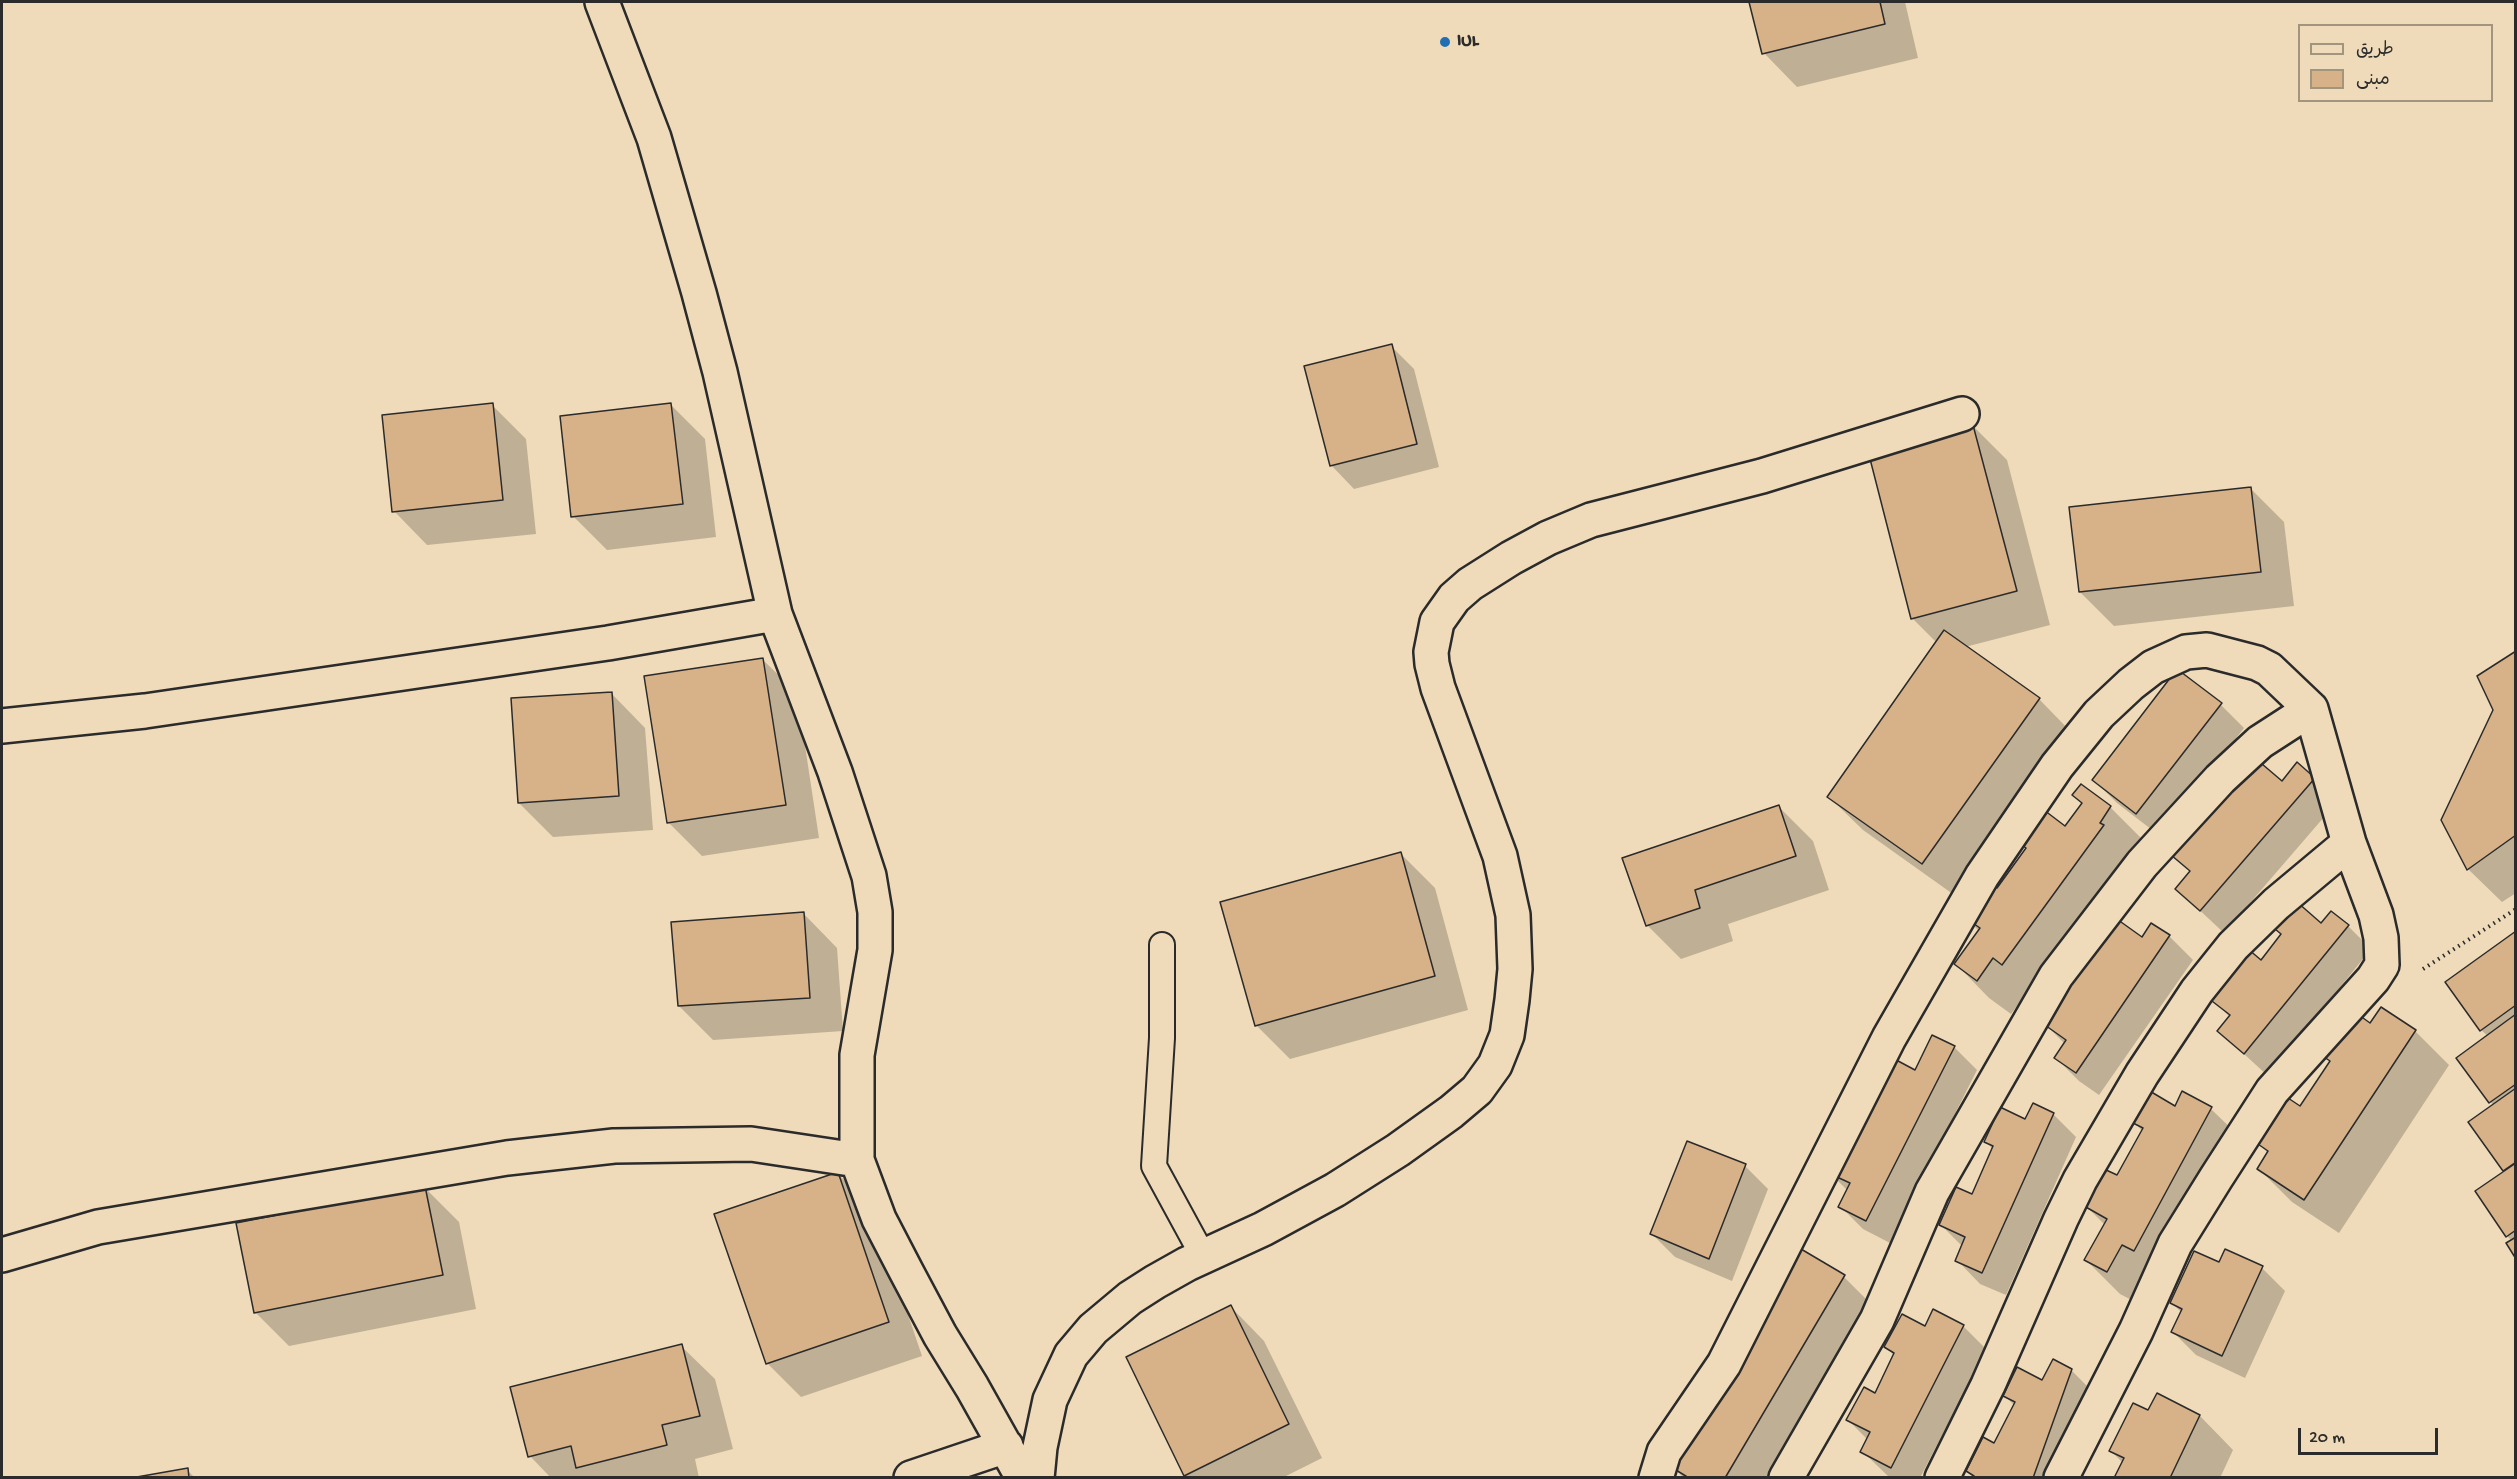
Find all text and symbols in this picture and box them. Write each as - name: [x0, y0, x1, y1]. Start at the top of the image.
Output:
- legend: [2298, 24, 2493, 102]
- place label: IUL: [1457, 31, 1478, 53]
- marker: IUL: [1438, 35, 1452, 49]
- text: طريق: [2356, 40, 2394, 61]
- text: مبنى: [2356, 70, 2390, 91]
- scale bar: [2301, 1416, 2440, 1454]
- text: 20 m: [2309, 1428, 2345, 1449]

